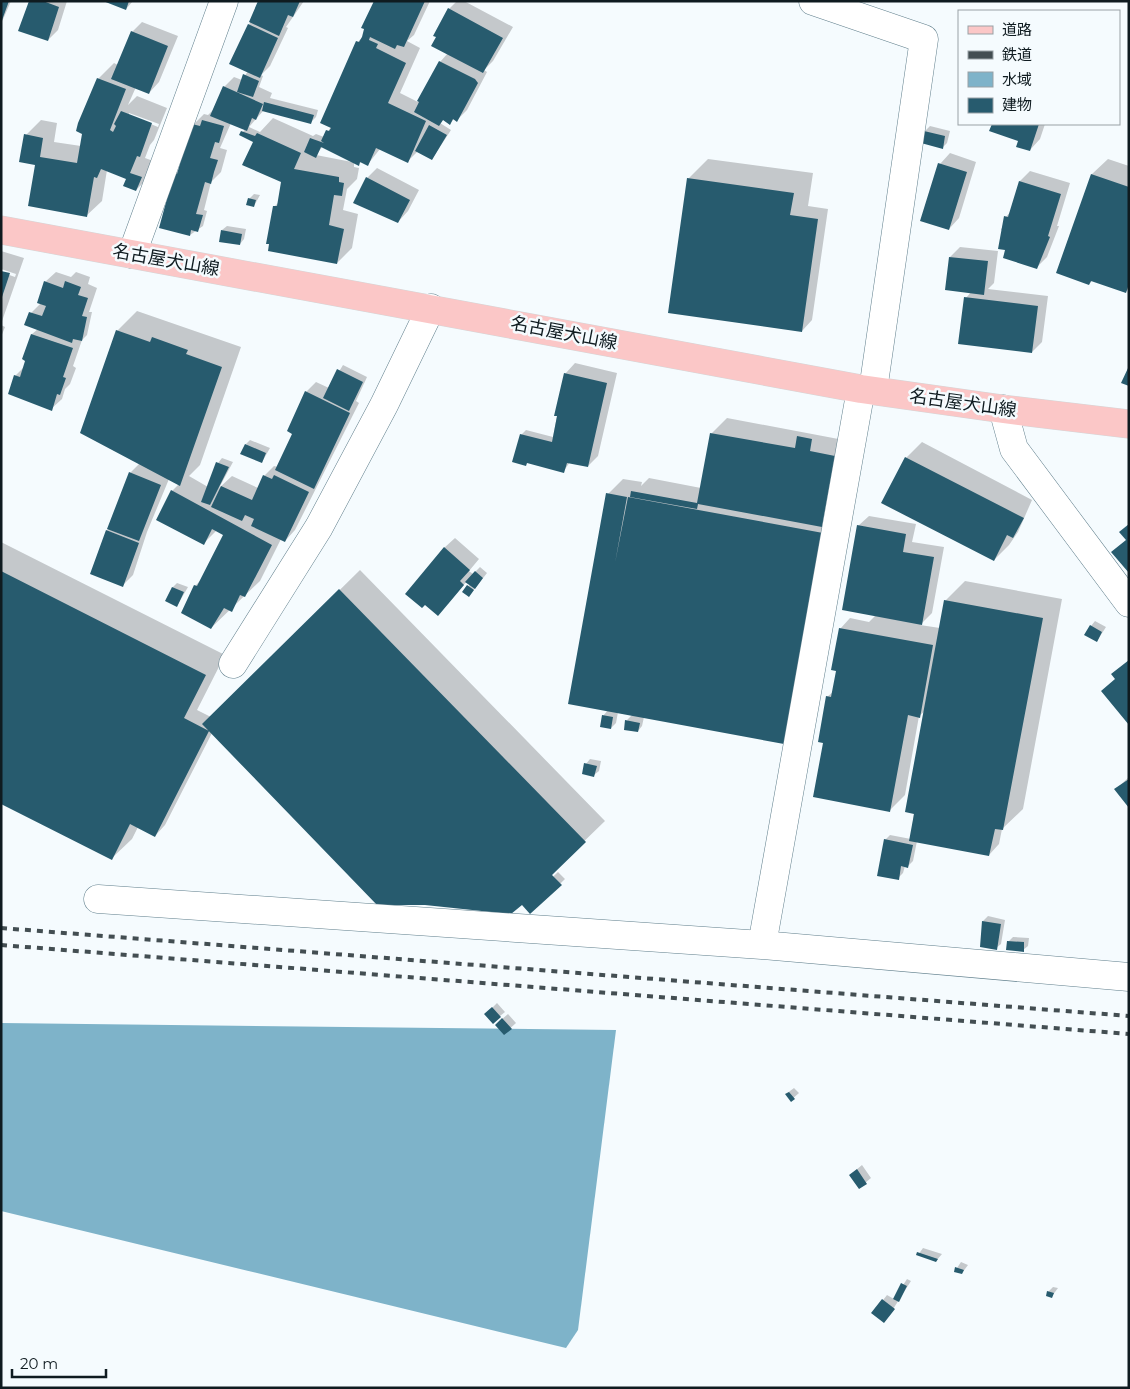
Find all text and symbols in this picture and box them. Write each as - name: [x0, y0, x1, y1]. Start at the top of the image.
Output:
- legend: [958, 10, 1120, 125]
- text: 道路: [1002, 20, 1032, 39]
- text: 鉄道: [1002, 45, 1032, 64]
- text: 水域: [1002, 70, 1032, 89]
- text: 建物: [1002, 95, 1032, 114]
- street label: 名古屋犬山線: [111, 240, 221, 280]
- street label: 名古屋犬山線: [509, 312, 619, 354]
- street label: 名古屋犬山線: [908, 385, 1018, 421]
- scale bar: [12, 1346, 106, 1378]
- text: 20 m: [20, 1354, 58, 1373]

